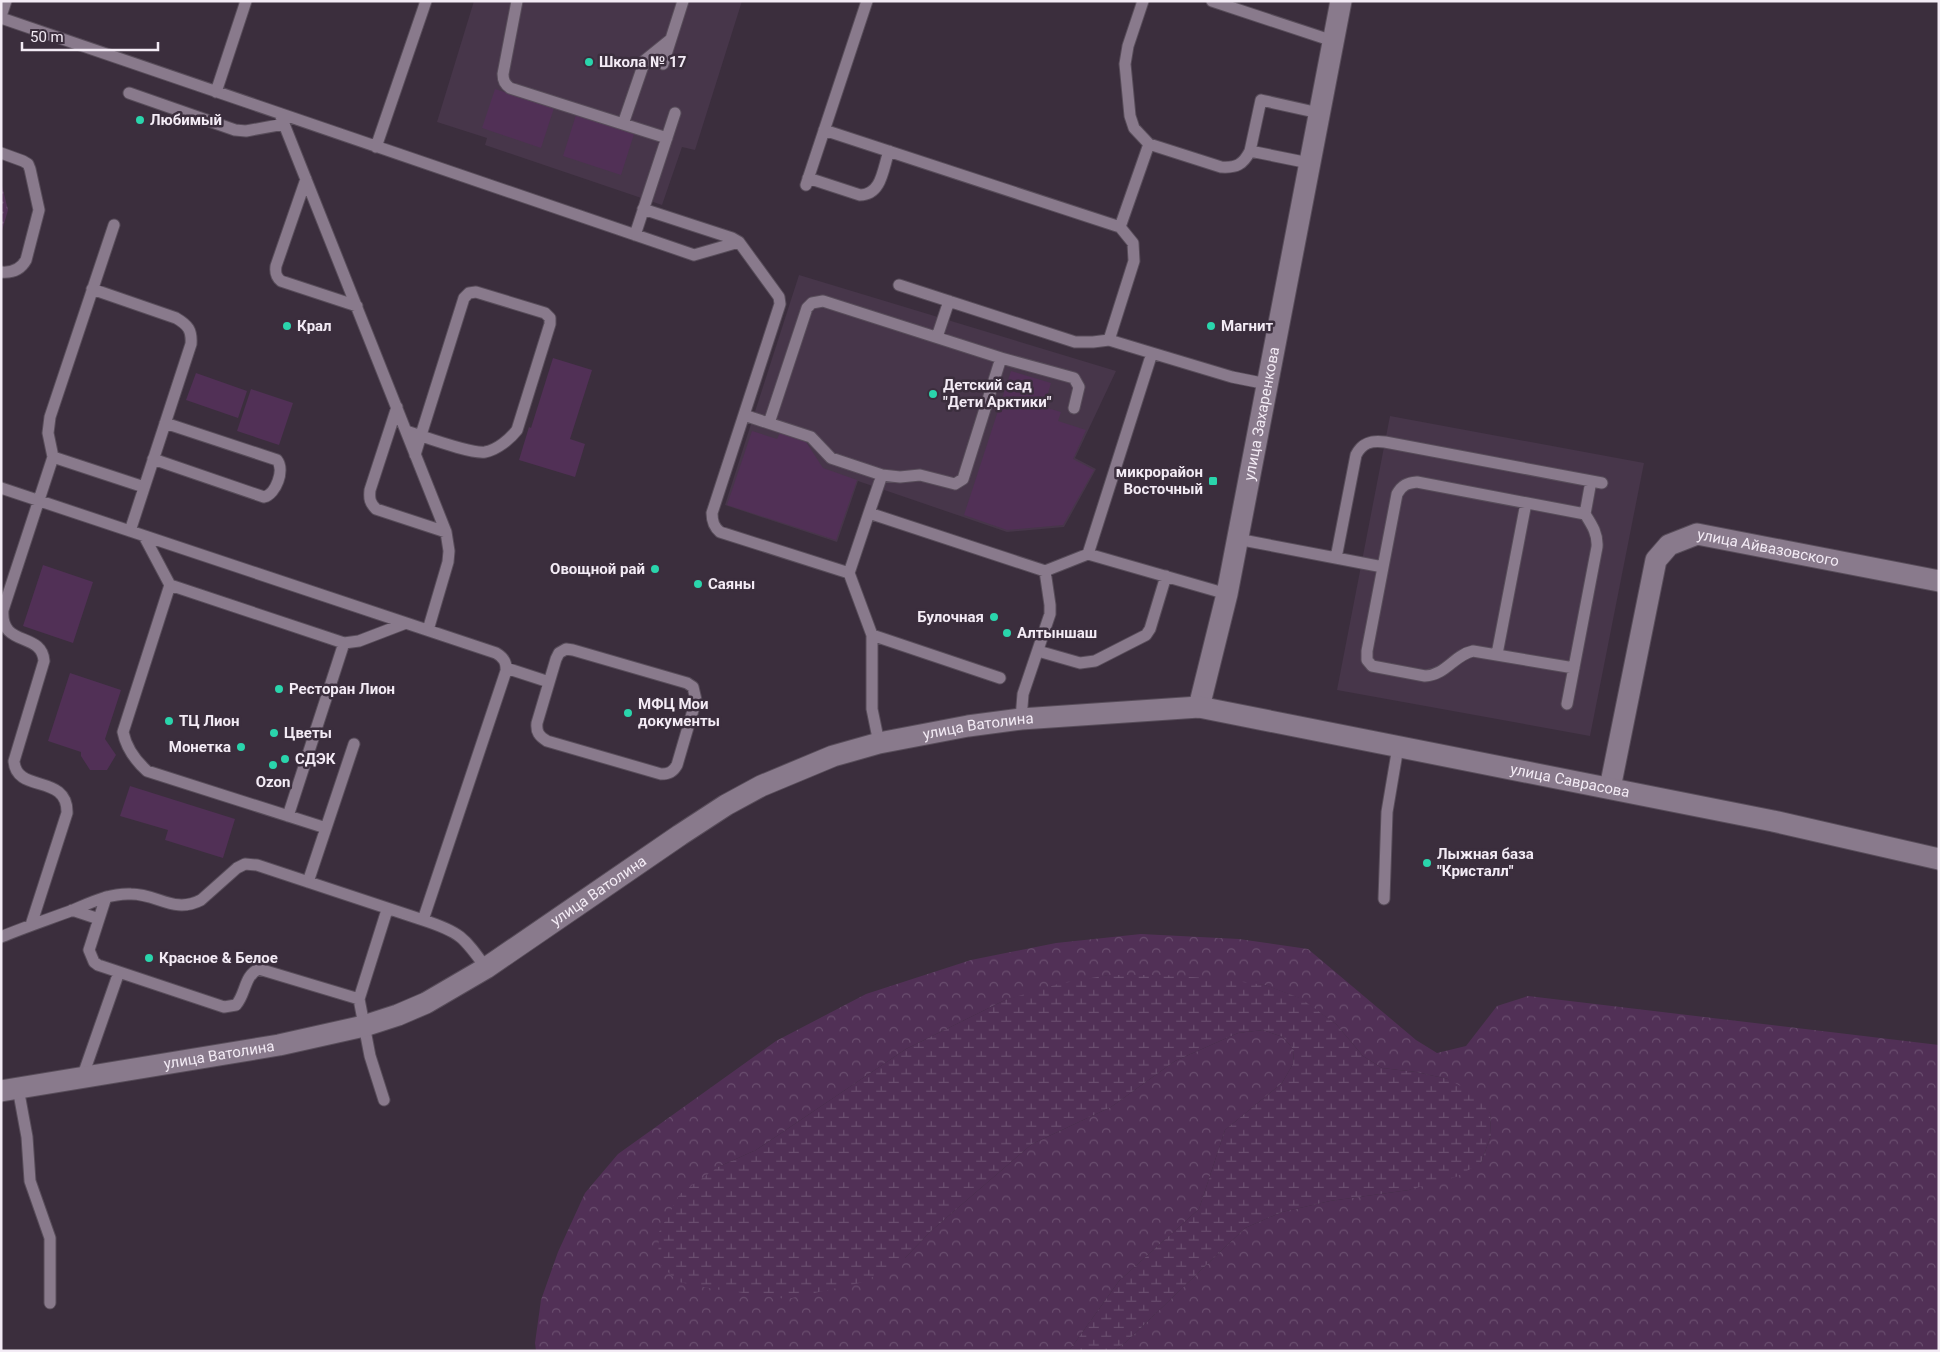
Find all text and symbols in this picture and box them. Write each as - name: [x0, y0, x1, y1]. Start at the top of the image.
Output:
- scale bar: [22, 20, 159, 52]
- text: 50 m: [30, 28, 64, 46]
- place label: Школа № 17: [599, 53, 686, 71]
- marker: Школа № 17: [583, 56, 595, 68]
- place label: Любимый: [150, 111, 222, 129]
- marker: Любимый: [134, 114, 146, 126]
- place label: Крал: [297, 317, 332, 335]
- place label: Магнит: [1221, 317, 1273, 335]
- marker: Крал: [281, 320, 293, 332]
- marker: Магнит: [1205, 320, 1217, 332]
- street label: улица Захаренкова: [1240, 345, 1283, 482]
- place label: Детский сад "Дети Арктики": [943, 376, 1052, 411]
- marker: Детский сад "Дети Арктики": [927, 388, 939, 400]
- place label: микрорайон Восточный: [1116, 463, 1203, 498]
- marker: микрорайон Восточный: [1207, 475, 1219, 487]
- street label: улица Айвазовского: [1696, 525, 1841, 570]
- place label: Овощной рай: [550, 560, 645, 578]
- marker: Овощной рай: [649, 563, 661, 575]
- place label: Саяны: [708, 575, 755, 593]
- marker: Саяны: [692, 578, 704, 590]
- place label: Булочная: [917, 608, 984, 626]
- marker: Булочная: [988, 611, 1000, 623]
- place label: Алтыншаш: [1017, 624, 1097, 642]
- marker: Алтыншаш: [1001, 627, 1013, 639]
- place label: Ресторан Лион: [289, 680, 395, 698]
- marker: Ресторан Лион: [273, 683, 285, 695]
- place label: МФЦ Мои документы: [638, 695, 720, 730]
- marker: МФЦ Мои документы: [622, 707, 634, 719]
- street label: улица Ватолина: [921, 709, 1034, 743]
- place label: ТЦ Лион: [179, 712, 239, 730]
- marker: ТЦ Лион: [163, 715, 175, 727]
- place label: Цветы: [284, 724, 332, 742]
- marker: Цветы: [268, 727, 280, 739]
- place label: Монетка: [169, 738, 231, 756]
- marker: Монетка: [235, 741, 247, 753]
- place label: СДЭК: [295, 750, 336, 768]
- marker: СДЭК: [279, 753, 291, 765]
- marker: Ozon: [267, 759, 279, 771]
- street label: улица Саврасова: [1509, 760, 1631, 801]
- place label: Ozon: [256, 773, 290, 791]
- place label: Лыжная база "Кристалл": [1437, 845, 1534, 880]
- street label: улица Ватолина: [547, 852, 650, 930]
- marker: Лыжная база "Кристалл": [1421, 857, 1433, 869]
- place label: Красное & Белое: [159, 949, 278, 967]
- marker: Красное & Белое: [143, 952, 155, 964]
- street label: улица Ватолина: [162, 1037, 276, 1073]

